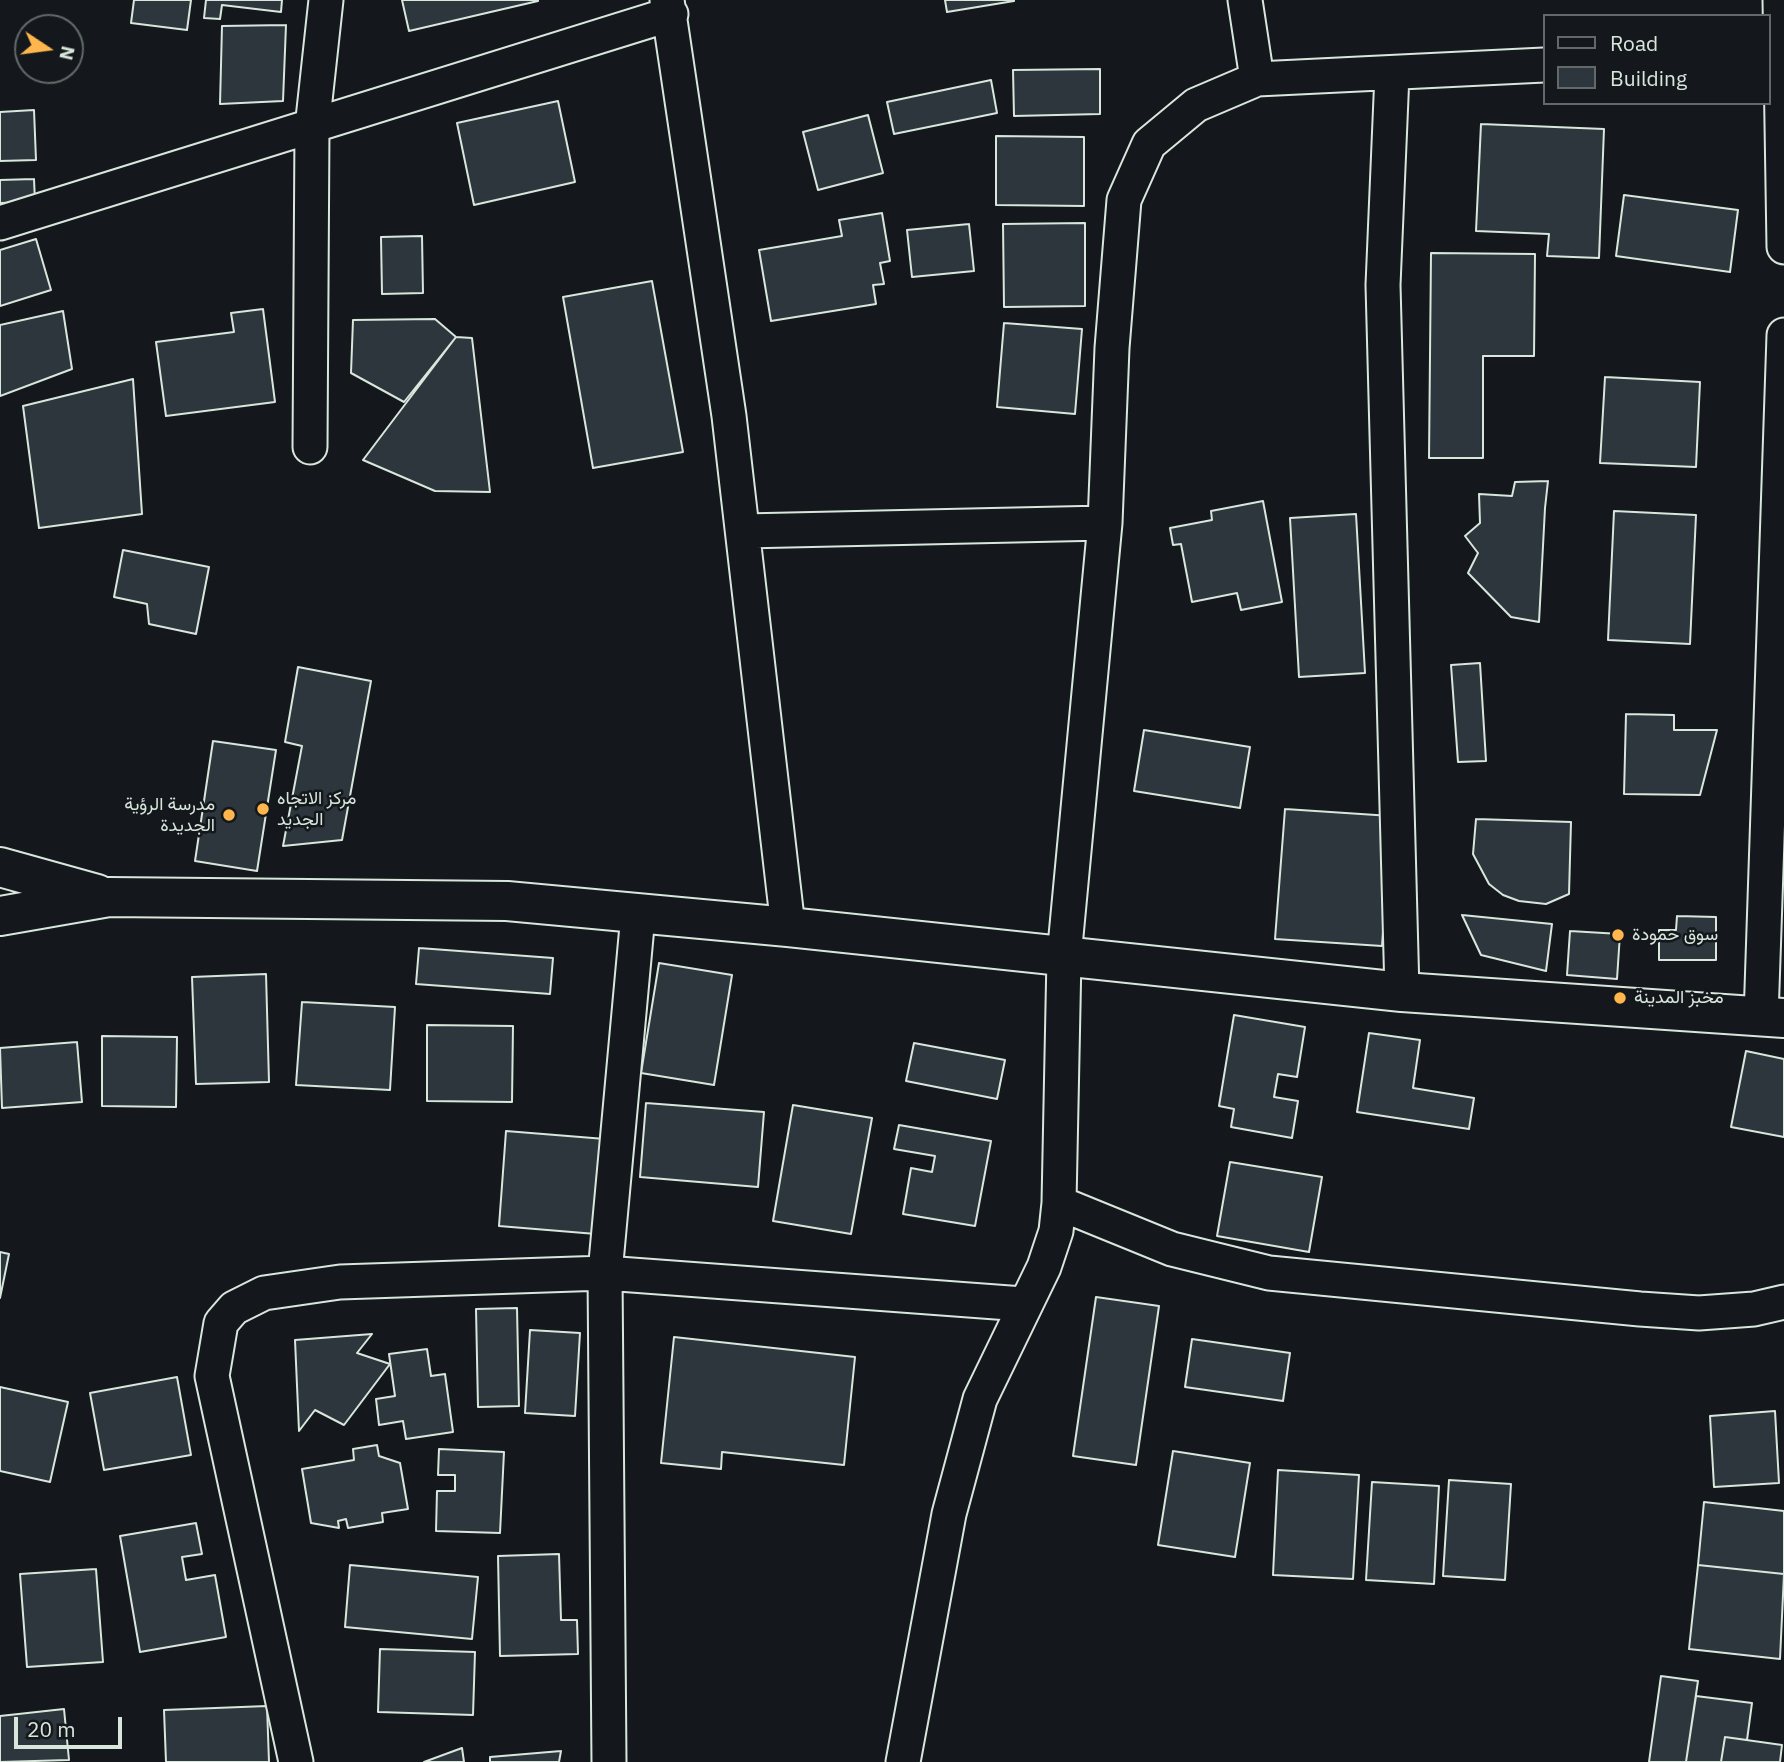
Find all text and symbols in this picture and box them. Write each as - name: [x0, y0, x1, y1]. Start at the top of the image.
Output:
- north arrow: [14, 14, 84, 84]
- legend: [1542, 14, 1770, 105]
- text: Road: [1610, 29, 1658, 57]
- text: N: [54, 44, 81, 63]
- text: Building: [1610, 64, 1687, 92]
- place label: مركز الاتجاه الجديد: [277, 788, 356, 830]
- place label: مدرسة الرؤية الجديدة: [124, 794, 215, 836]
- marker: مركز الاتجاه الجديد: [255, 801, 271, 817]
- marker: مدرسة الرؤية الجديدة: [221, 807, 237, 823]
- place label: سوق حمودة: [1632, 924, 1718, 946]
- marker: سوق حمودة: [1610, 927, 1626, 943]
- place label: مخبز المدينة: [1634, 987, 1724, 1009]
- marker: مخبز المدينة: [1612, 990, 1628, 1006]
- scale bar: [18, 1702, 126, 1746]
- text: 20 m: [27, 1715, 76, 1743]

